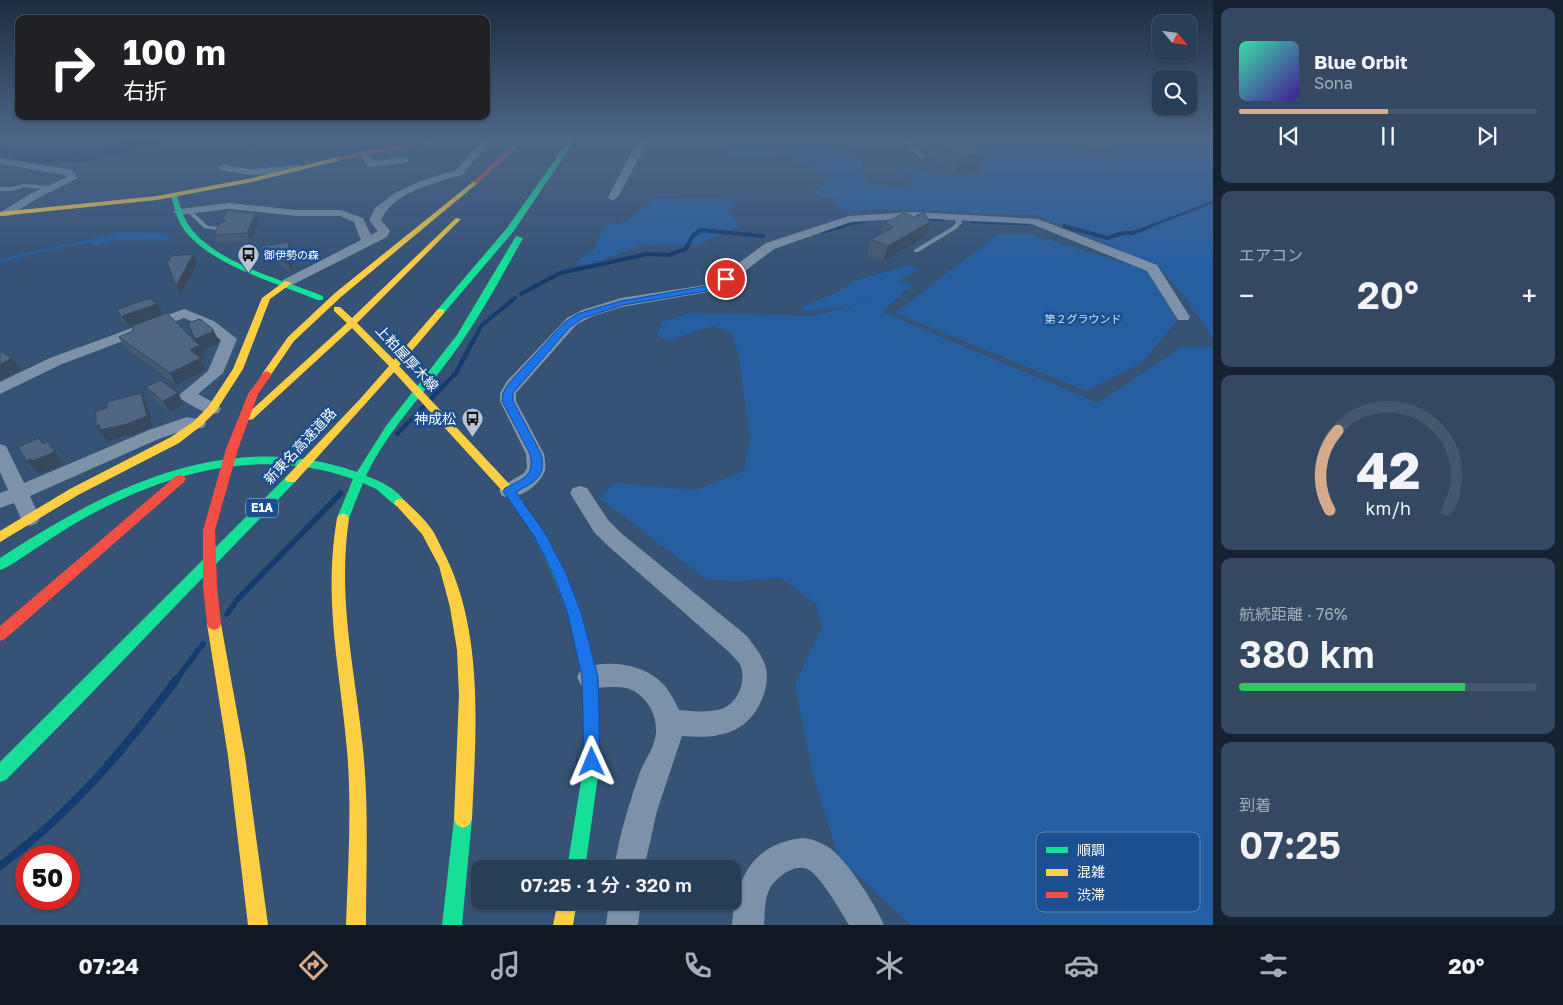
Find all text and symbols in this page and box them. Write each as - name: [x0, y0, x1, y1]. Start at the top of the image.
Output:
- north arrow: [1152, 15, 1198, 60]
- map controls: [1152, 15, 1197, 115]
- text: 100 m: [123, 31, 226, 73]
- icon: right: [40, 35, 105, 100]
- text: Blue Orbit: [1314, 50, 1408, 73]
- button: search: [1152, 70, 1197, 115]
- text: Sona: [1314, 73, 1353, 93]
- text: 右折: [123, 77, 167, 104]
- icon: previous: [1275, 122, 1303, 150]
- icon: pause: [1374, 122, 1402, 150]
- icon: next: [1473, 122, 1501, 150]
- bus stop icon: 御伊勢の森: [236, 243, 260, 274]
- text: エアコン: [1239, 245, 1303, 265]
- place label: 御伊勢の森: [263, 248, 319, 261]
- pin: [705, 258, 747, 300]
- icon: arrive: [712, 265, 740, 293]
- text: 20°: [1357, 272, 1419, 317]
- text: −: [1239, 279, 1254, 312]
- text: +: [1522, 279, 1537, 312]
- park label: 第２グラウンド: [1045, 312, 1122, 325]
- street label: 上粕屋厚木線: [373, 321, 442, 394]
- street label: 新東名高速道路: [260, 404, 339, 487]
- bus stop icon: 神成松: [460, 407, 484, 438]
- place label: 神成松: [414, 410, 456, 427]
- text: 42: [1356, 438, 1420, 500]
- text: km/h: [1365, 497, 1411, 519]
- road number: E1A: [246, 498, 278, 518]
- text: 航続距離 · 76%: [1239, 604, 1347, 624]
- text: 380 km: [1239, 631, 1375, 676]
- position arrow: [565, 735, 617, 787]
- text: 到着: [1239, 795, 1271, 815]
- text: 07:25: [1239, 822, 1341, 867]
- legend: [1036, 832, 1200, 912]
- text: 順調: [1077, 841, 1105, 858]
- speed limit sign: 50: [15, 845, 80, 910]
- text: 混雑: [1077, 863, 1105, 880]
- text: 07:25 · 1 分 · 320 m: [520, 873, 692, 896]
- text: 渋滞: [1077, 886, 1105, 903]
- icon: directions: [296, 948, 331, 983]
- icon: music: [488, 948, 523, 983]
- icon: phone: [680, 948, 715, 983]
- icon: climate: [872, 948, 907, 983]
- icon: car: [1064, 948, 1099, 983]
- icon: filters: [1256, 948, 1291, 983]
- text: 07:24: [79, 952, 139, 979]
- text: 20°: [1448, 952, 1484, 979]

